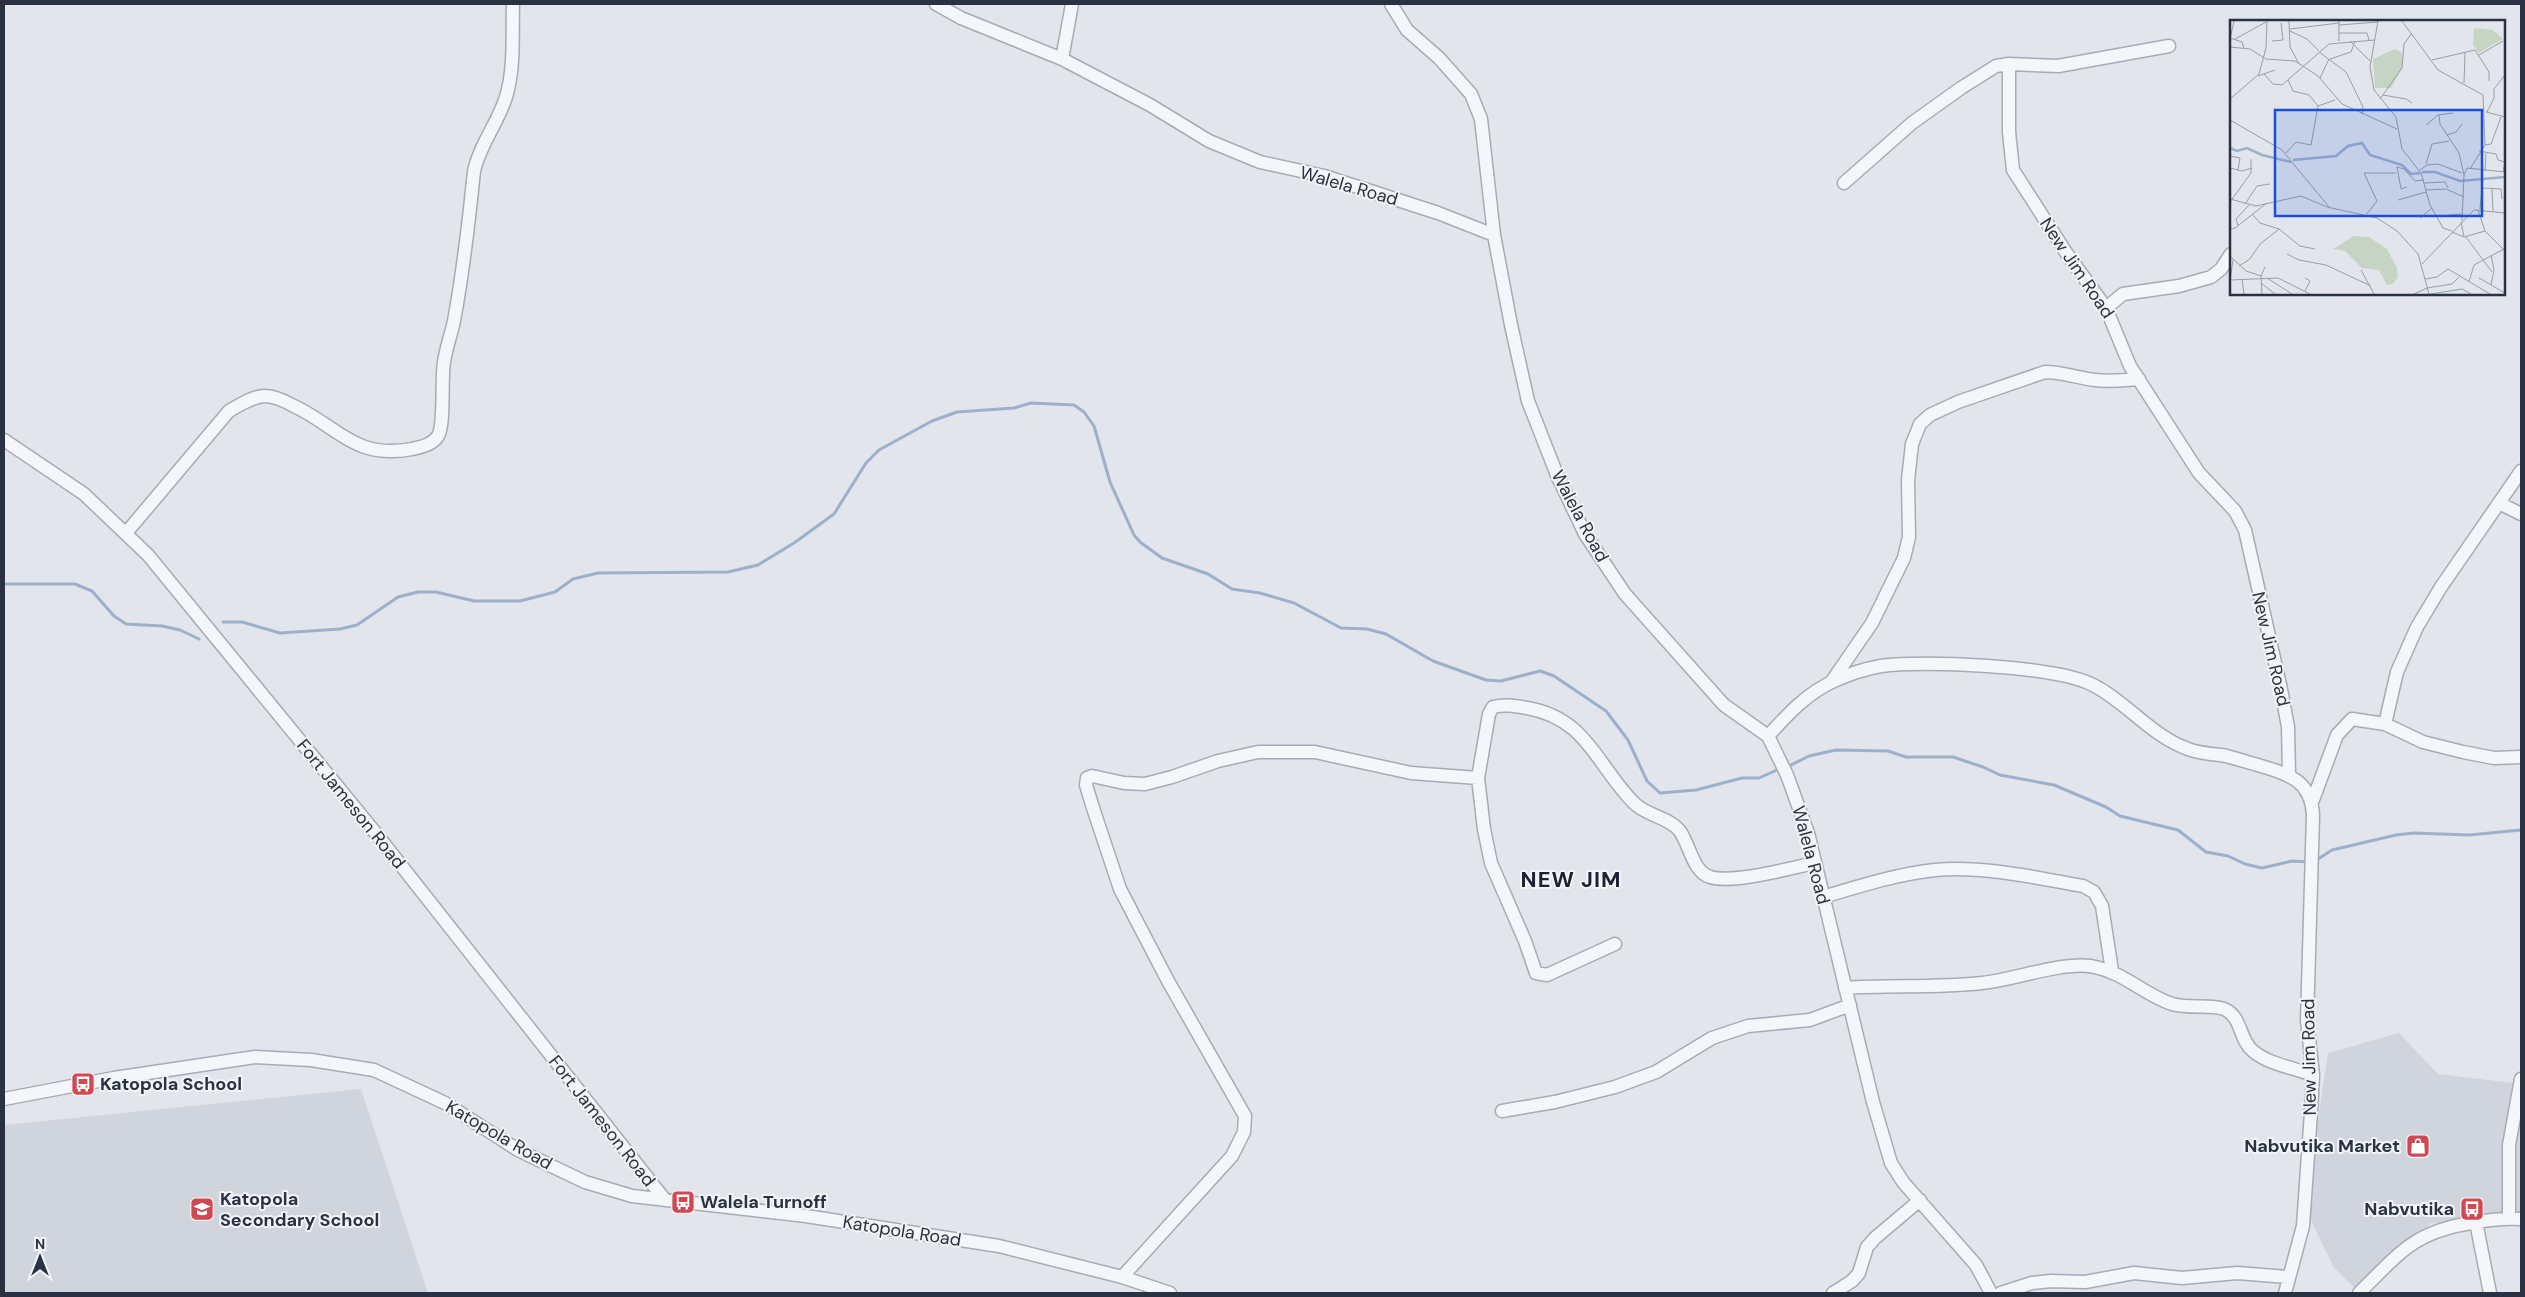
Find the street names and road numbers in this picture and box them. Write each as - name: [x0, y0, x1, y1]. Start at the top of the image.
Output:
- street label: Walela Road: [1297, 161, 1401, 211]
- street label: New Jim Road: [2034, 213, 2120, 323]
- street label: Walela Road: [1546, 466, 1614, 566]
- street label: New Jim Road: [2246, 589, 2296, 709]
- street label: Fort Jameson Road: [291, 734, 411, 874]
- street label: Walela Road: [1786, 803, 1836, 907]
- street label: New Jim Road: [2296, 998, 2322, 1116]
- street label: Fort Jameson Road: [543, 1050, 661, 1192]
- street label: Katopola Road: [441, 1095, 557, 1175]
- street label: Katopola Road: [841, 1210, 963, 1252]

